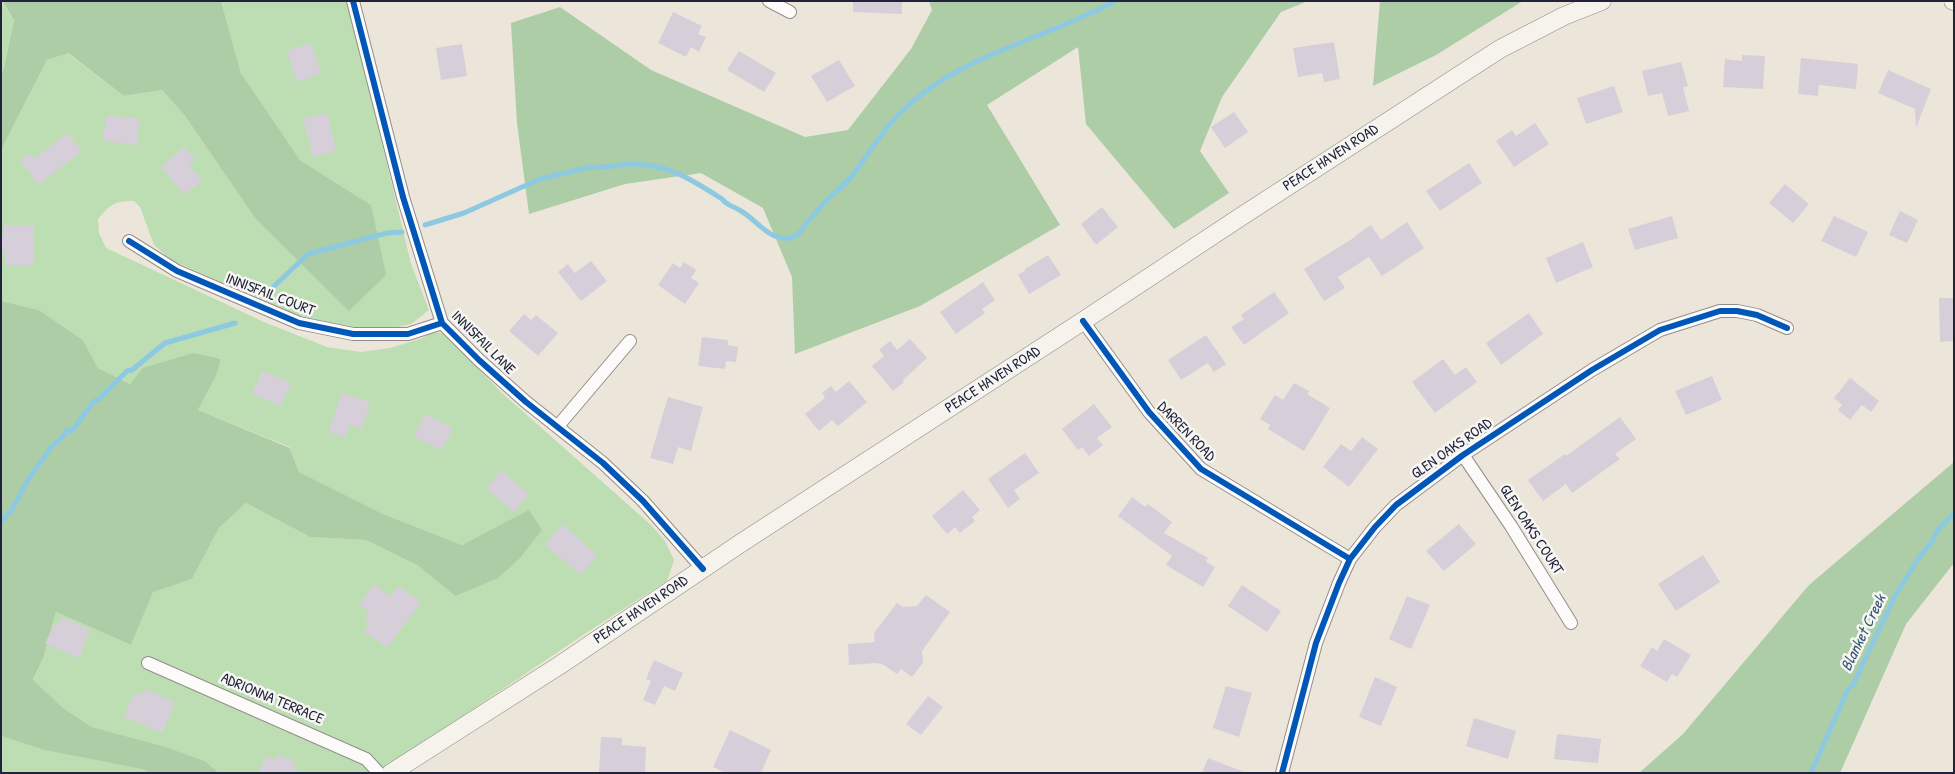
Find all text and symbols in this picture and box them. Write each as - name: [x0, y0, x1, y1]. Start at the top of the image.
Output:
- street label: PEACE HAVEN ROAD: [1280, 121, 1382, 195]
- street label: INNISFAIL COURT: [223, 270, 317, 320]
- street label: INNISFAIL LANE: [447, 307, 519, 379]
- street label: PEACE HAVEN ROAD: [942, 343, 1044, 417]
- street label: DARREN ROAD: [1153, 399, 1219, 465]
- street label: GLEN OAKS ROAD: [1408, 415, 1496, 483]
- street label: GLEN OAKS COURT: [1495, 482, 1567, 578]
- street label: PEACE HAVEN ROAD: [590, 572, 692, 648]
- water label: Blanket Creek: [1837, 592, 1891, 674]
- street label: ADRIONNA TERRACE: [218, 669, 326, 729]

